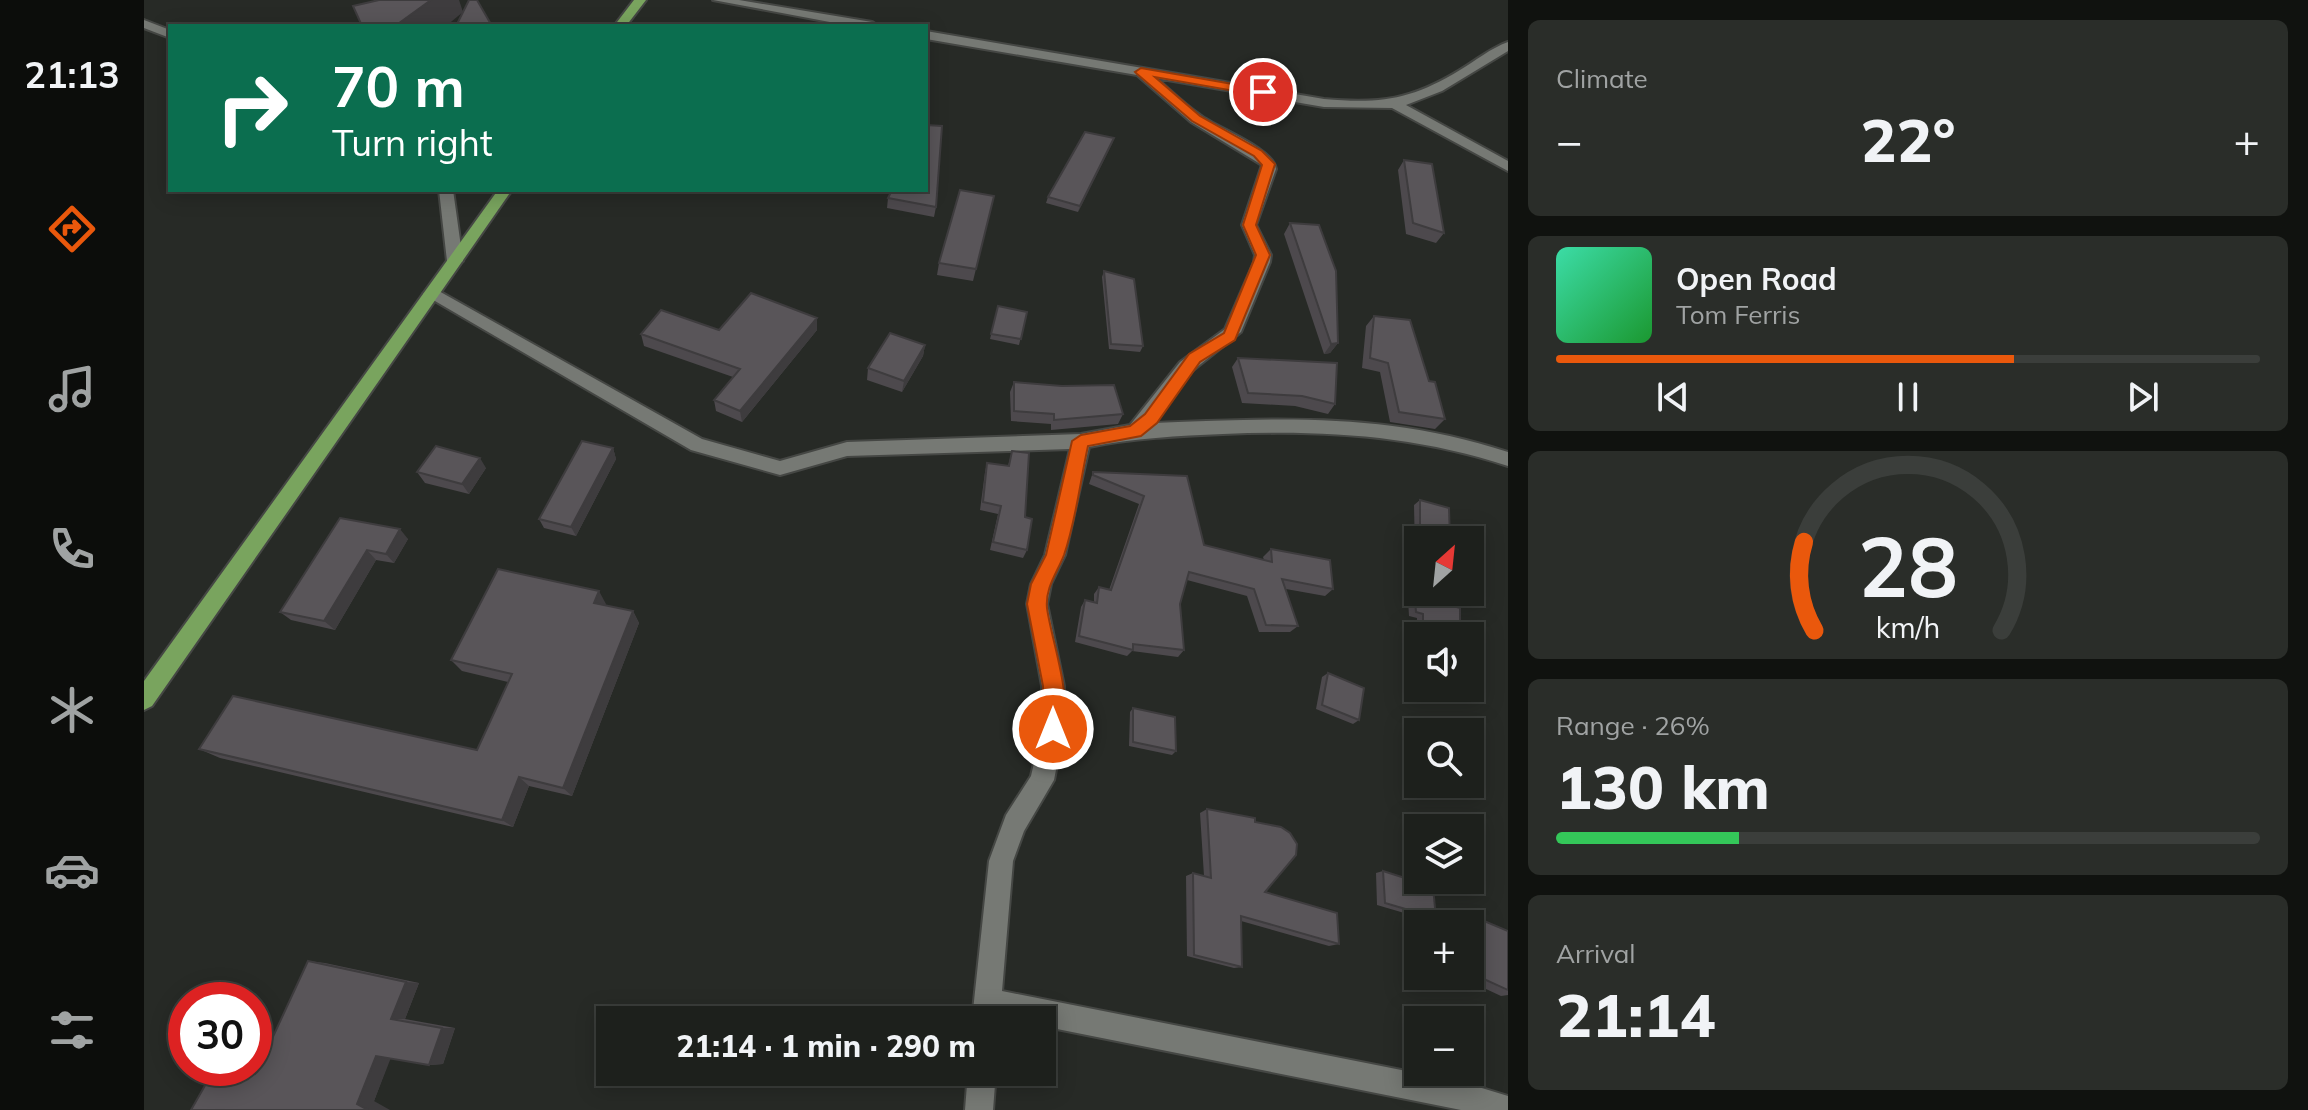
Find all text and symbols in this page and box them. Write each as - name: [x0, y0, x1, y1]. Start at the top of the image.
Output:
- text: 70 m: [332, 51, 465, 121]
- text: 21:13: [24, 52, 120, 97]
- icon: right: [200, 56, 304, 160]
- pin: [1229, 58, 1297, 126]
- text: Climate: [1556, 62, 1648, 95]
- icon: arrive: [1241, 70, 1285, 114]
- text: 22°: [1860, 102, 1956, 177]
- text: −: [1556, 113, 1582, 168]
- text: +: [2234, 113, 2260, 168]
- text: Turn right: [332, 120, 493, 165]
- icon: directions: [44, 201, 100, 257]
- text: Open Road: [1676, 260, 1837, 298]
- text: Tom Ferris: [1676, 298, 1800, 331]
- icon: music: [44, 361, 100, 417]
- icon: previous: [1651, 375, 1695, 419]
- icon: pause: [1886, 375, 1930, 419]
- icon: next: [2121, 375, 2165, 419]
- text: 28: [1858, 513, 1958, 618]
- icon: phone: [44, 521, 100, 577]
- north arrow: [1404, 526, 1484, 606]
- map controls: [1404, 526, 1484, 1086]
- text: km/h: [1876, 609, 1940, 645]
- button: sound: [1404, 622, 1484, 702]
- icon: climate: [44, 682, 100, 738]
- position arrow: [1011, 687, 1095, 771]
- text: Range · 26%: [1556, 709, 1710, 742]
- button: search: [1404, 718, 1484, 798]
- text: 130 km: [1556, 749, 1770, 824]
- button: layers: [1404, 814, 1484, 894]
- icon: car: [44, 842, 100, 898]
- button: +: [1404, 910, 1484, 990]
- text: Arrival: [1556, 937, 1636, 970]
- text: 21:14: [1556, 977, 1716, 1052]
- speed limit sign: 30: [168, 982, 272, 1086]
- icon: filters: [44, 1002, 100, 1058]
- button: −: [1404, 1006, 1484, 1086]
- text: 21:14 · 1 min · 290 m: [676, 1027, 976, 1065]

